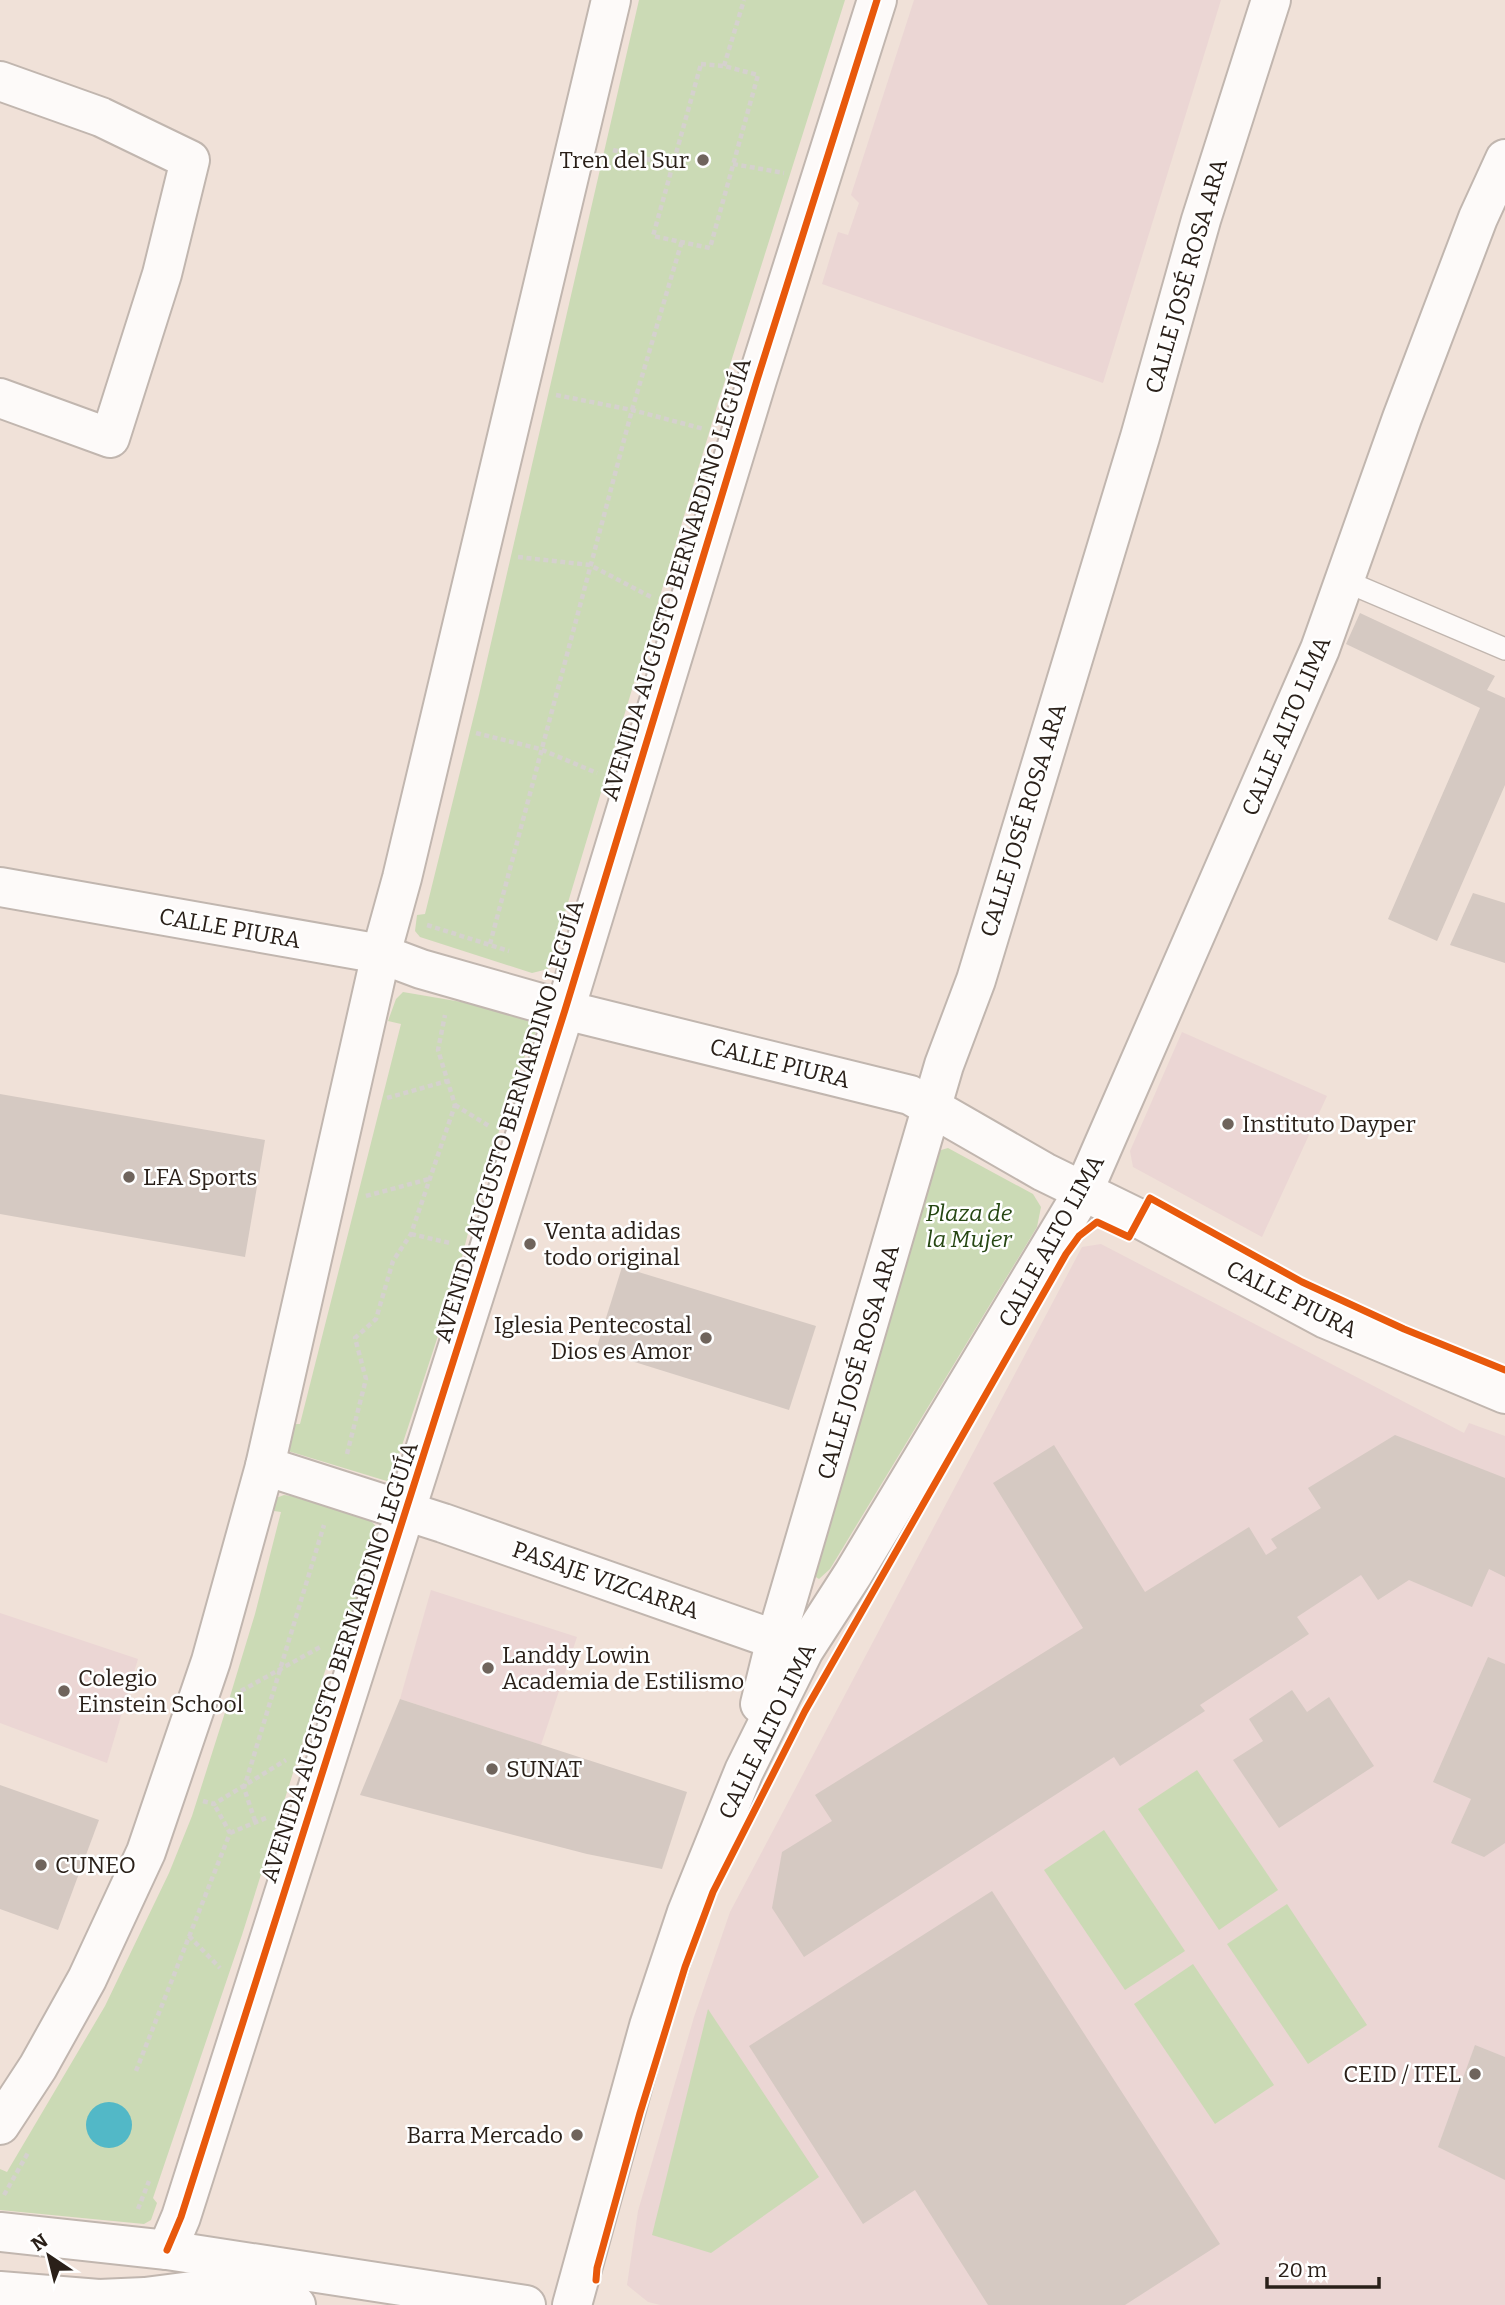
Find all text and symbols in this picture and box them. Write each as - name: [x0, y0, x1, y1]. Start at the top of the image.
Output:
- place label: Tren del Sur: [559, 146, 689, 174]
- marker: Tren del Sur: [695, 152, 711, 168]
- street label: CALLE JOSÉ ROSA ARA: [1139, 155, 1233, 397]
- street label: AVENIDA AUGUSTO BERNARDINO LEGUÍA: [595, 353, 757, 804]
- street label: CALLE ALTO LIMA: [1236, 631, 1337, 820]
- street label: CALLE JOSÉ ROSA ARA: [974, 699, 1072, 940]
- street label: AVENIDA AUGUSTO BERNARDINO LEGUÍA: [428, 895, 590, 1346]
- street label: CALLE PIURA: [157, 902, 304, 954]
- street label: CALLE PIURA: [707, 1032, 854, 1094]
- place label: Instituto Dayper: [1242, 1110, 1416, 1138]
- marker: Instituto Dayper: [1220, 1116, 1236, 1132]
- street label: CALLE ALTO LIMA: [992, 1150, 1110, 1332]
- place label: LFA Sports: [143, 1163, 257, 1191]
- marker: LFA Sports: [121, 1169, 137, 1185]
- park label: Plaza de la Mujer: [926, 1199, 1013, 1253]
- place label: Venta adidas todo original: [544, 1217, 681, 1271]
- marker: Venta adidas todo original: [522, 1236, 538, 1252]
- street label: CALLE JOSÉ ROSA ARA: [811, 1241, 905, 1483]
- street label: CALLE PIURA: [1222, 1254, 1363, 1344]
- place label: Iglesia Pentecostal Dios es Amor: [494, 1311, 692, 1365]
- marker: Iglesia Pentecostal Dios es Amor: [698, 1330, 714, 1346]
- street label: AVENIDA AUGUSTO BERNARDINO LEGUÍA: [254, 1437, 424, 1886]
- street label: PASAJE VIZCARRA: [509, 1535, 704, 1625]
- street label: CALLE ALTO LIMA: [712, 1638, 822, 1824]
- place label: Landdy Lowin Academia de Estilismo: [502, 1641, 744, 1695]
- marker: Landdy Lowin Academia de Estilismo: [480, 1660, 496, 1676]
- place label: Colegio Einstein School: [78, 1664, 244, 1718]
- marker: Colegio Einstein School: [56, 1683, 72, 1699]
- place label: SUNAT: [506, 1755, 582, 1783]
- marker: SUNAT: [484, 1761, 500, 1777]
- place label: CUNEO: [55, 1851, 136, 1879]
- marker: CUNEO: [33, 1857, 49, 1873]
- place label: CEID / ITEL: [1343, 2060, 1461, 2088]
- marker: CEID / ITEL: [1467, 2066, 1483, 2082]
- place label: Barra Mercado: [407, 2121, 563, 2149]
- marker: Barra Mercado: [569, 2127, 585, 2143]
- north arrow: [14, 2221, 84, 2291]
- text: N: [27, 2229, 52, 2256]
- scale bar: [1267, 2246, 1379, 2290]
- text: 20 m: [1278, 2257, 1327, 2283]

